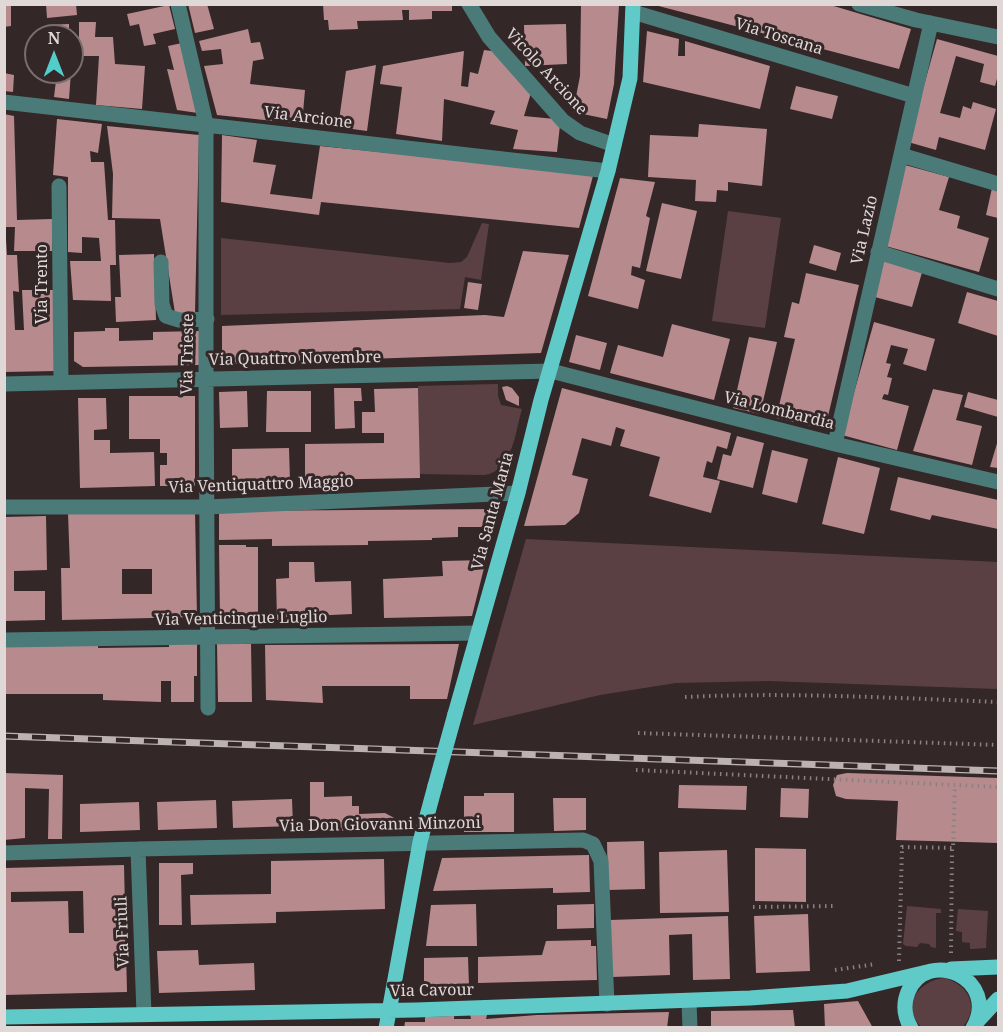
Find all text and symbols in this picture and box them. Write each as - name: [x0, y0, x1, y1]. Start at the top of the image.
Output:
- street label: Via Toscana: [733, 15, 825, 59]
- north arrow: [24, 24, 84, 84]
- street label: Vicolo Arcione: [501, 25, 591, 119]
- text: N: [48, 27, 60, 49]
- street label: Via Arcione: [263, 103, 353, 133]
- street label: Via Lazio: [848, 193, 882, 267]
- street label: Via Trento: [32, 244, 52, 324]
- street label: Via Trieste: [178, 313, 198, 395]
- street label: Via Quattro Novembre: [209, 348, 381, 370]
- street label: Via Lombardia: [722, 388, 836, 434]
- street label: Via Santa Maria: [468, 450, 518, 572]
- street label: Via Ventiquattro Maggio: [168, 472, 354, 498]
- street label: Via Venticinque Luglio: [155, 608, 327, 630]
- street label: Via Don Giovanni Minzoni: [279, 814, 481, 836]
- street label: Via Friuli: [112, 896, 134, 968]
- street label: Via Cavour: [390, 981, 474, 1001]

